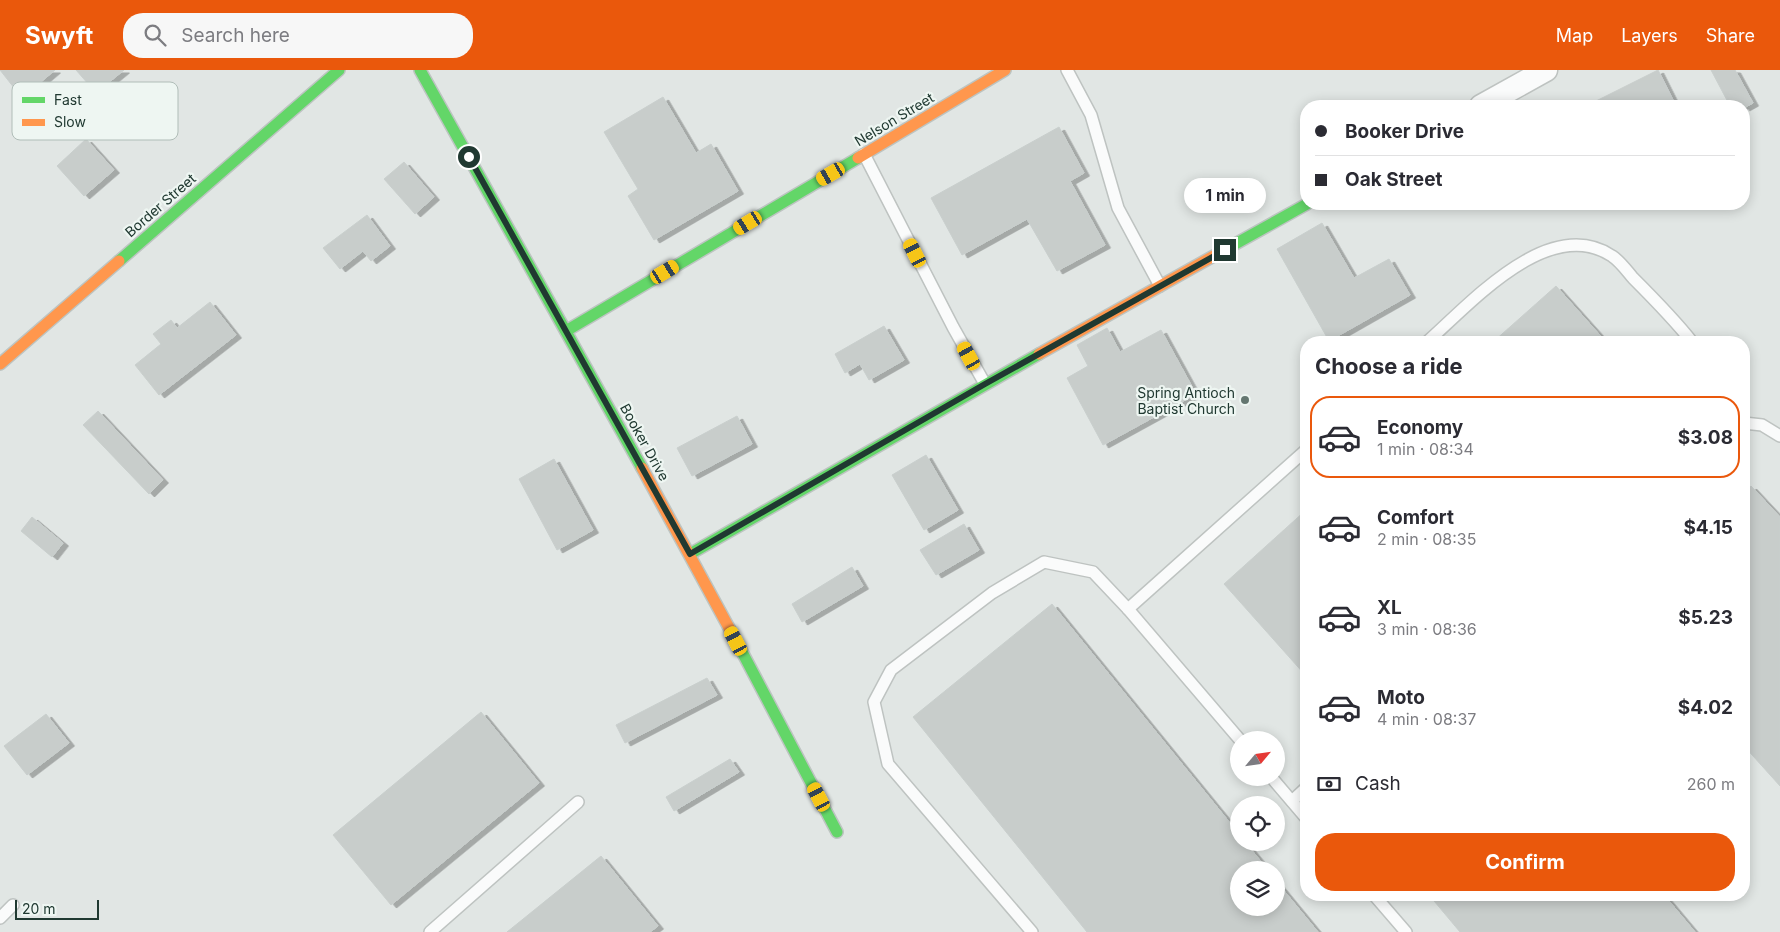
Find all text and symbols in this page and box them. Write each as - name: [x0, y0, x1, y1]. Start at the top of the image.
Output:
- search box: [123, 13, 473, 58]
- text: Swyft: [25, 21, 93, 50]
- icon: search: [141, 21, 169, 49]
- text: Search here: [181, 24, 290, 47]
- text: Map: [1556, 25, 1593, 46]
- text: Layers: [1621, 25, 1678, 46]
- text: Share: [1706, 25, 1755, 46]
- legend: [12, 82, 178, 140]
- street label: Nelson Street: [851, 88, 937, 149]
- text: Fast: [54, 91, 82, 108]
- text: Slow: [54, 113, 86, 130]
- text: Booker Drive: [1345, 120, 1464, 143]
- route start: [458, 146, 480, 168]
- car: [814, 160, 847, 188]
- text: Oak Street: [1345, 168, 1442, 191]
- street label: Border Street: [121, 169, 199, 240]
- callout: 1 min: [1184, 178, 1266, 212]
- text: 1 min: [1205, 185, 1245, 205]
- car: [731, 209, 764, 237]
- car: [901, 236, 928, 270]
- route end: [1214, 239, 1236, 261]
- car: [648, 258, 681, 286]
- car: [955, 339, 982, 373]
- text: Choose a ride: [1315, 353, 1463, 379]
- place label: Spring Antioch Baptist Church: [1137, 384, 1235, 417]
- marker: Spring Antioch Baptist Church: [1239, 394, 1251, 406]
- street label: Booker Drive: [617, 401, 673, 483]
- icon: car: [1317, 415, 1362, 460]
- text: Economy: [1377, 416, 1463, 439]
- text: $3.08: [1678, 426, 1733, 449]
- text: 1 min · 08:34: [1377, 439, 1474, 459]
- icon: car: [1317, 505, 1362, 550]
- text: Comfort: [1377, 506, 1454, 529]
- text: $4.15: [1683, 516, 1733, 539]
- text: 2 min · 08:35: [1377, 529, 1476, 549]
- icon: car: [1317, 595, 1362, 640]
- text: XL: [1377, 596, 1402, 619]
- text: $5.23: [1678, 606, 1733, 629]
- text: 3 min · 08:36: [1377, 619, 1477, 639]
- car: [722, 624, 749, 658]
- icon: car: [1317, 685, 1362, 730]
- text: Moto: [1377, 686, 1425, 709]
- text: $4.02: [1678, 696, 1733, 719]
- text: 4 min · 08:37: [1377, 709, 1476, 729]
- north arrow: [1230, 731, 1285, 786]
- map controls: [1230, 731, 1285, 916]
- icon: cash: [1315, 770, 1343, 798]
- text: Cash: [1355, 772, 1401, 795]
- text: 260 m: [1687, 774, 1735, 794]
- car: [805, 780, 832, 814]
- button: locate: [1230, 796, 1285, 851]
- button: Confirm: [1315, 833, 1735, 891]
- button: layers: [1230, 861, 1285, 916]
- scale bar: [15, 897, 99, 920]
- text: 20 m: [22, 900, 56, 917]

